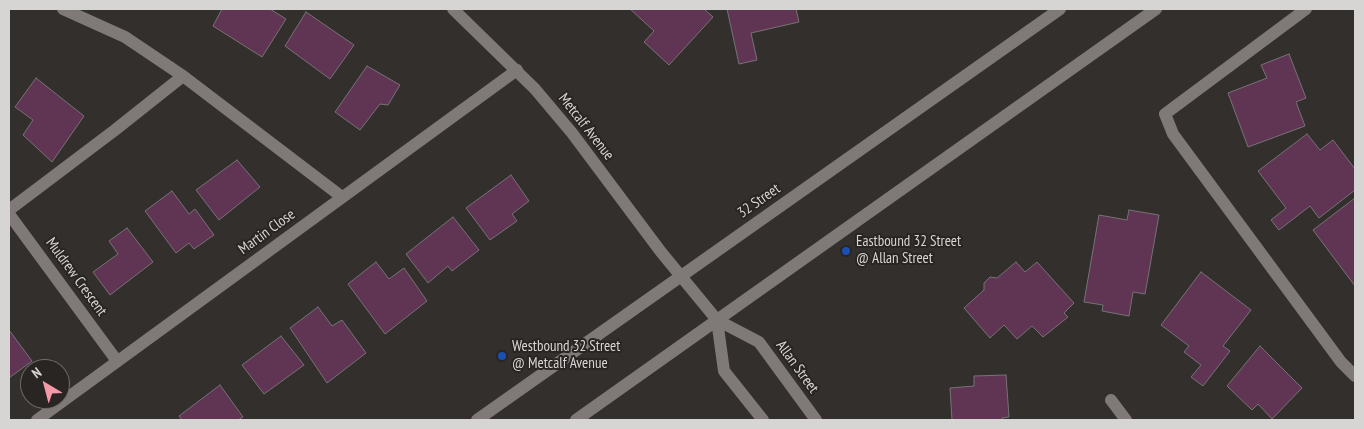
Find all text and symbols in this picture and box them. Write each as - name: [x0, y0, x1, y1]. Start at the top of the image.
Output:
- street label: Metcalf Avenue: [554, 90, 618, 164]
- street label: 32 Street: [734, 180, 784, 222]
- street label: Martin Close: [235, 206, 299, 258]
- place label: Eastbound 32 Street @ Allan Street: [856, 233, 961, 268]
- street label: Muldrew Crescent: [42, 234, 110, 320]
- marker: Eastbound 32 Street @ Allan Street: [840, 245, 852, 257]
- street label: Allan Street: [772, 337, 822, 397]
- place label: Westbound 32 Street @ Metcalf Avenue: [512, 338, 620, 373]
- marker: Westbound 32 Street @ Metcalf Avenue: [496, 350, 508, 362]
- north arrow: [20, 359, 70, 409]
- text: N: [28, 363, 45, 382]

